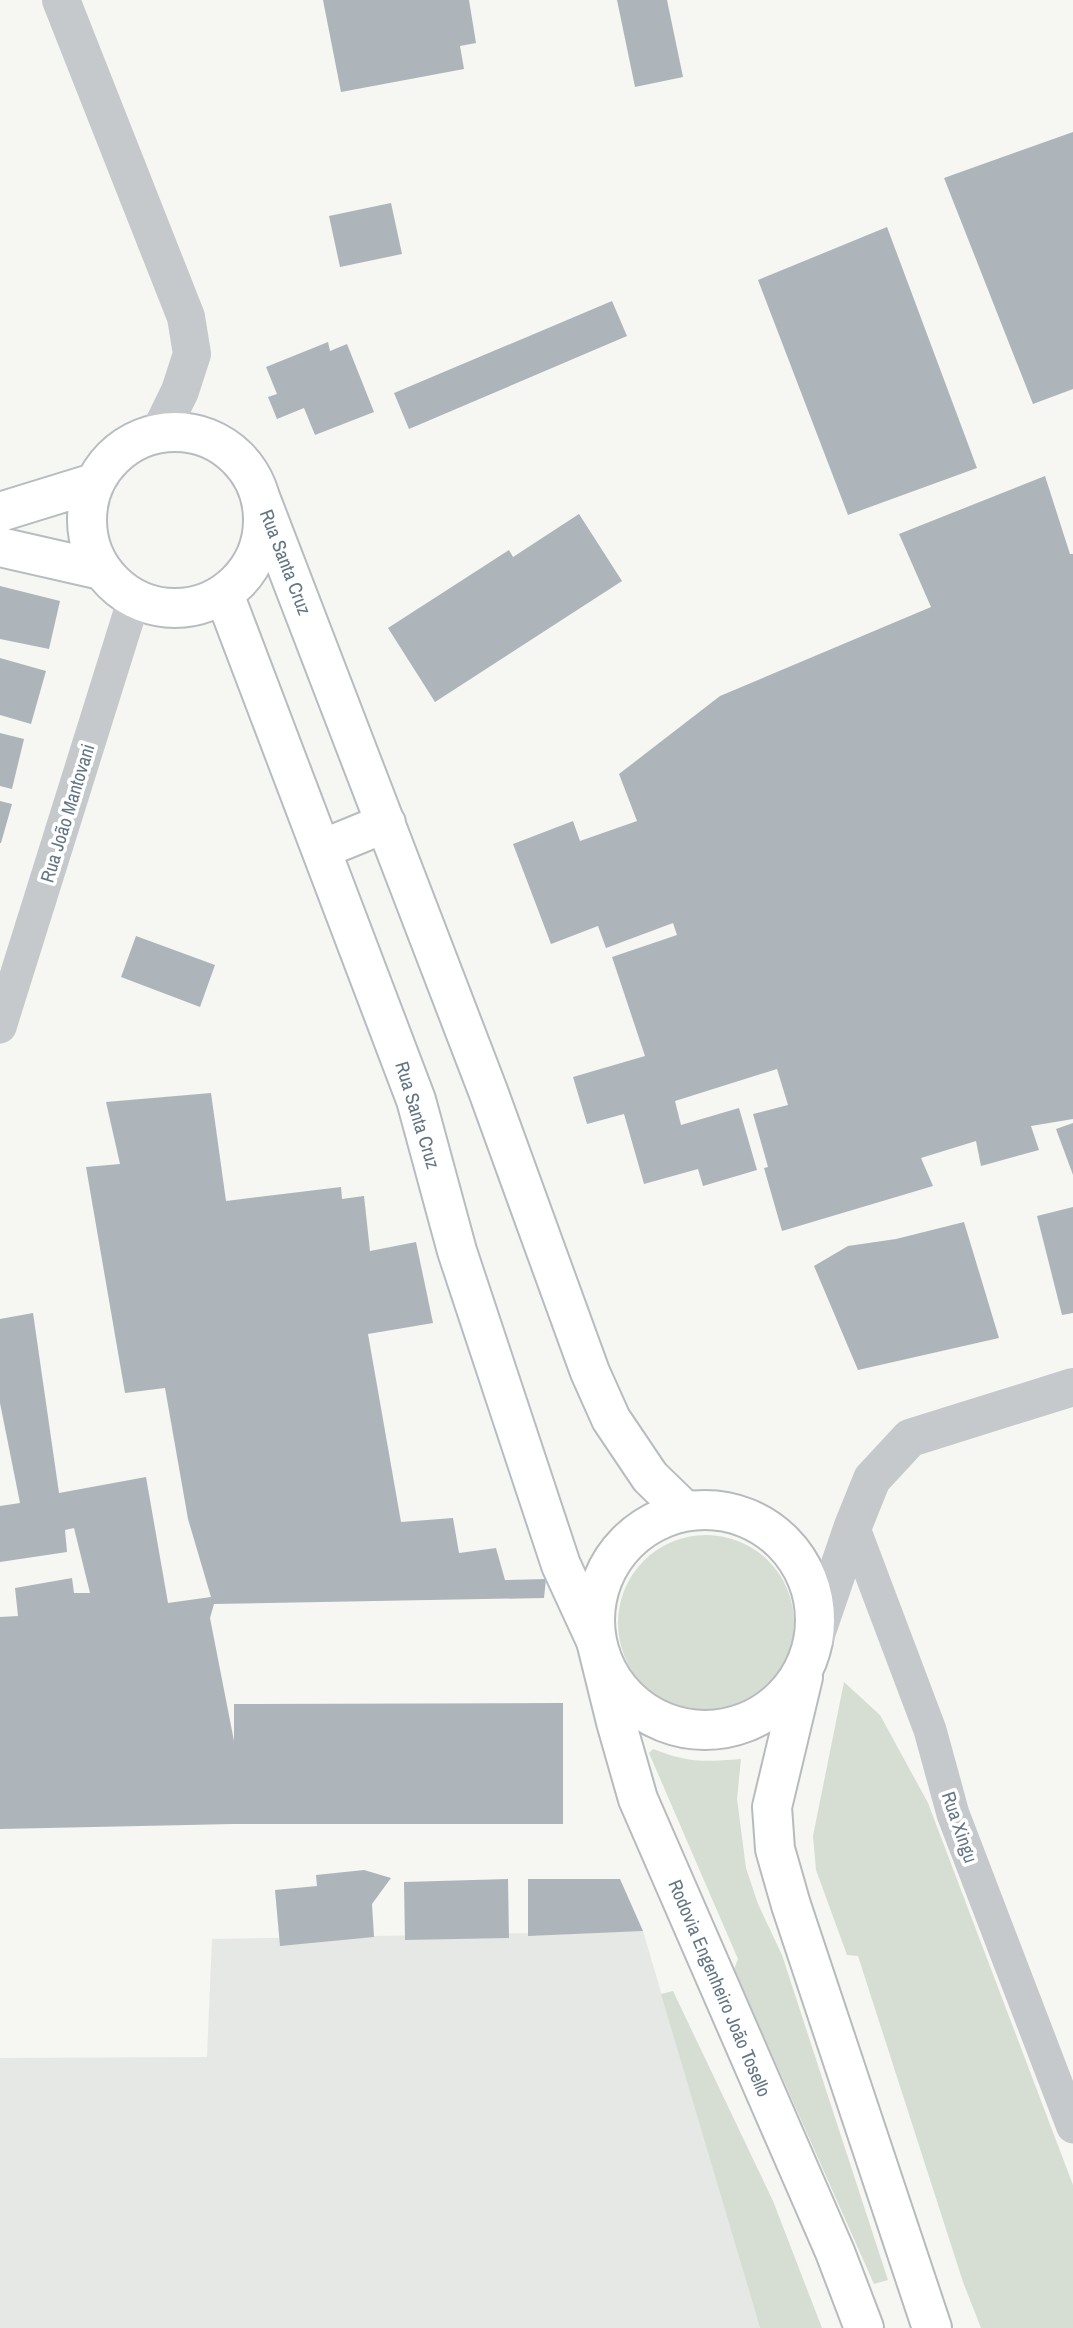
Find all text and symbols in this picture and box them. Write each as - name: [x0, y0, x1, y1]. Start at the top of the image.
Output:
- street label: Rua Santa Cruz: [254, 506, 318, 619]
- street label: Rua João Mantovani: [34, 740, 100, 886]
- street label: Rua Santa Cruz: [389, 1058, 447, 1172]
- street label: Rua Xingu: [936, 1788, 984, 1866]
- street label: Rodovia Engenheiro João Tosello: [662, 1875, 778, 2101]

